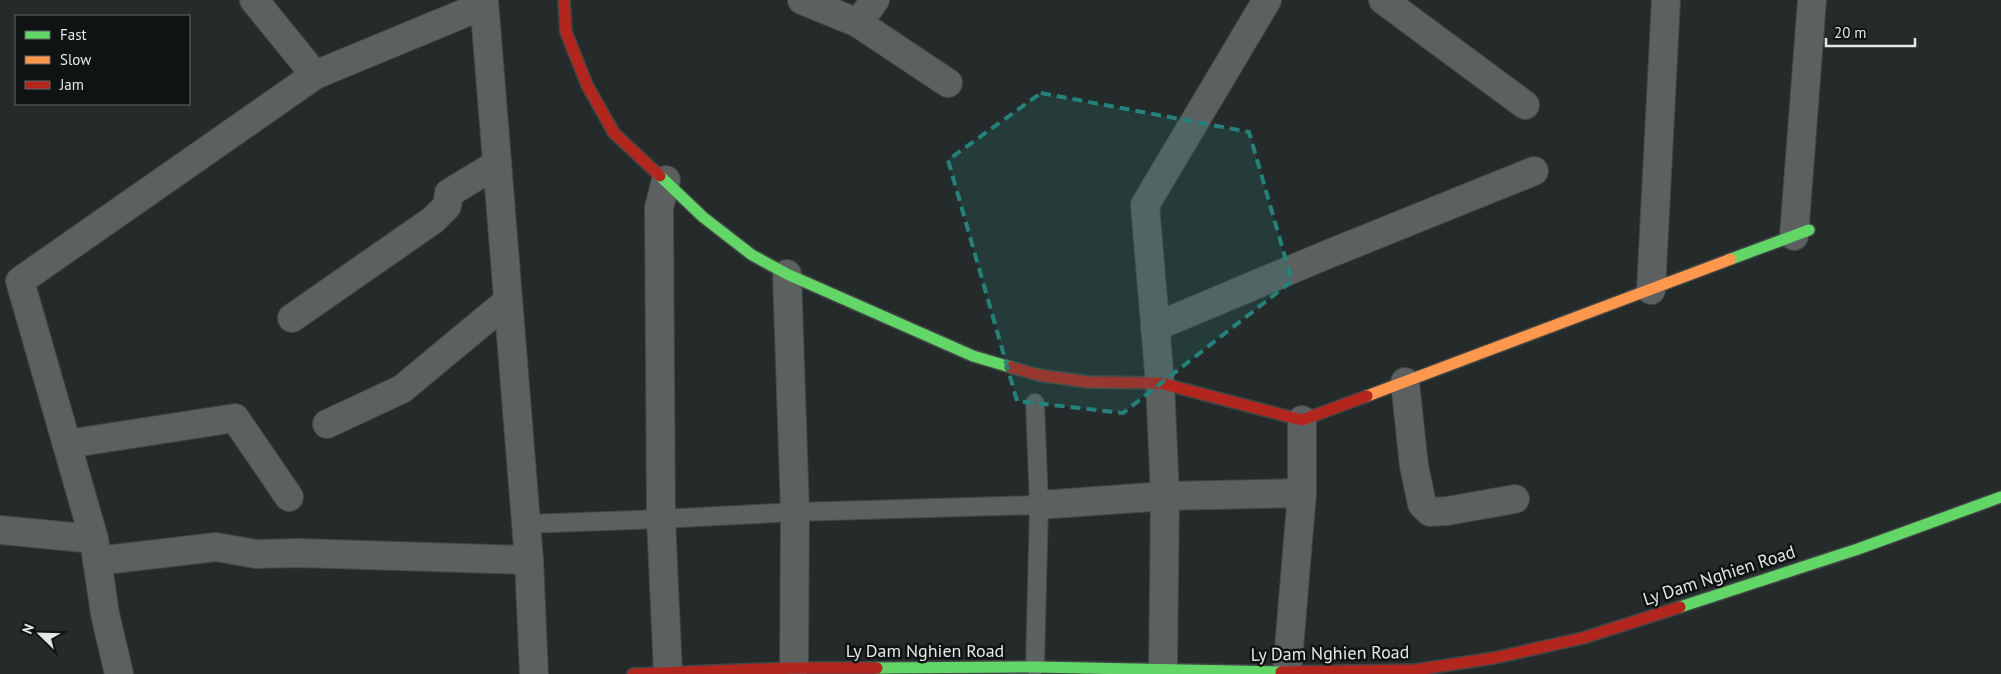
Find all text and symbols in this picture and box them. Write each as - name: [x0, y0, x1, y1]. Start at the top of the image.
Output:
- legend: [15, 15, 190, 105]
- scale bar: [1826, 15, 1915, 47]
- text: 20 m: [1834, 23, 1867, 42]
- text: Fast: [60, 25, 87, 44]
- text: Slow: [60, 50, 91, 69]
- text: Jam: [59, 75, 84, 94]
- street label: Ly Dam Nghien Road: [1640, 540, 1798, 610]
- north arrow: [15, 609, 65, 659]
- text: N: [18, 621, 38, 637]
- street label: Ly Dam Nghien Road: [846, 639, 1004, 662]
- street label: Ly Dam Nghien Road: [1251, 640, 1409, 666]

